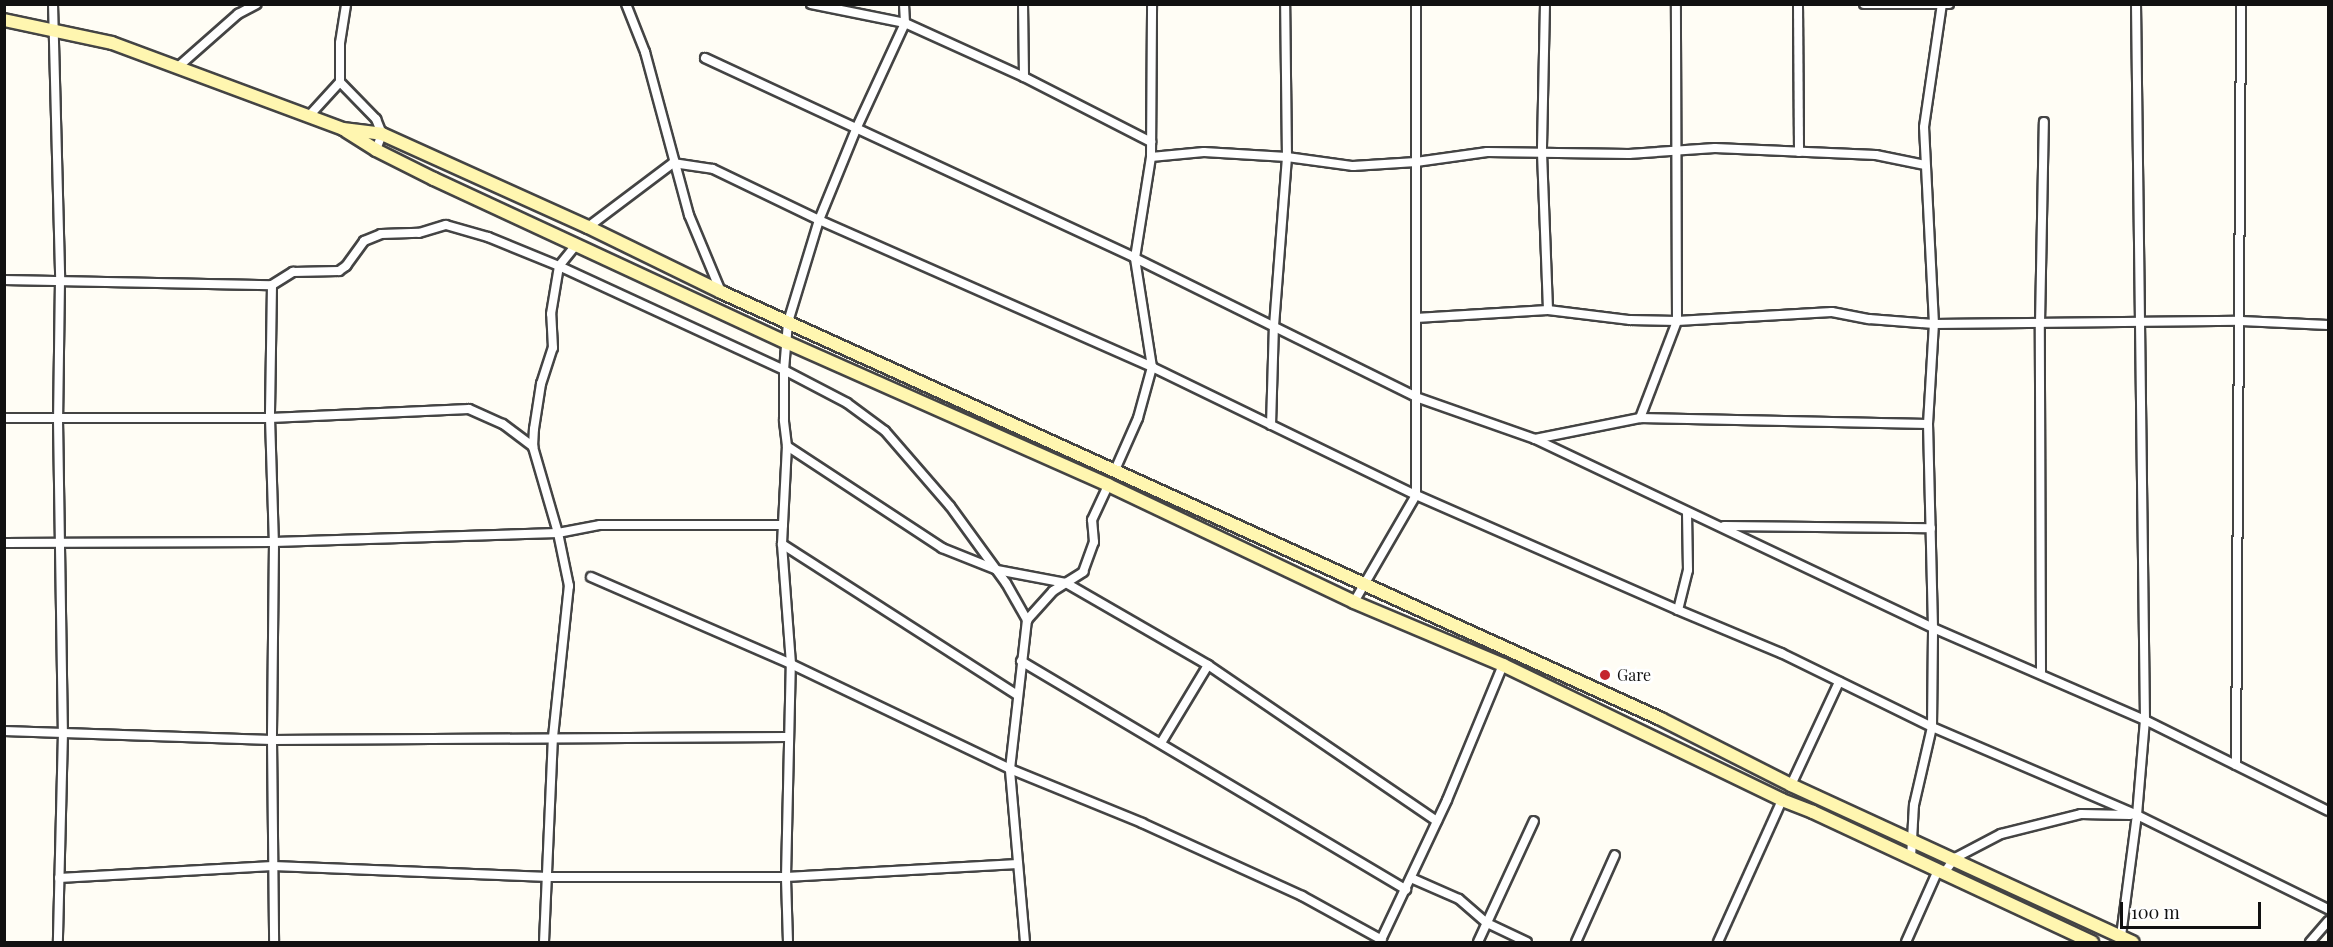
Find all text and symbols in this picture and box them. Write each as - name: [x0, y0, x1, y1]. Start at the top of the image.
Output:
- place label: Gare: [1617, 665, 1651, 685]
- marker: Gare: [1598, 668, 1612, 682]
- scale bar: [2123, 890, 2264, 928]
- text: 100 m: [2131, 900, 2180, 924]

